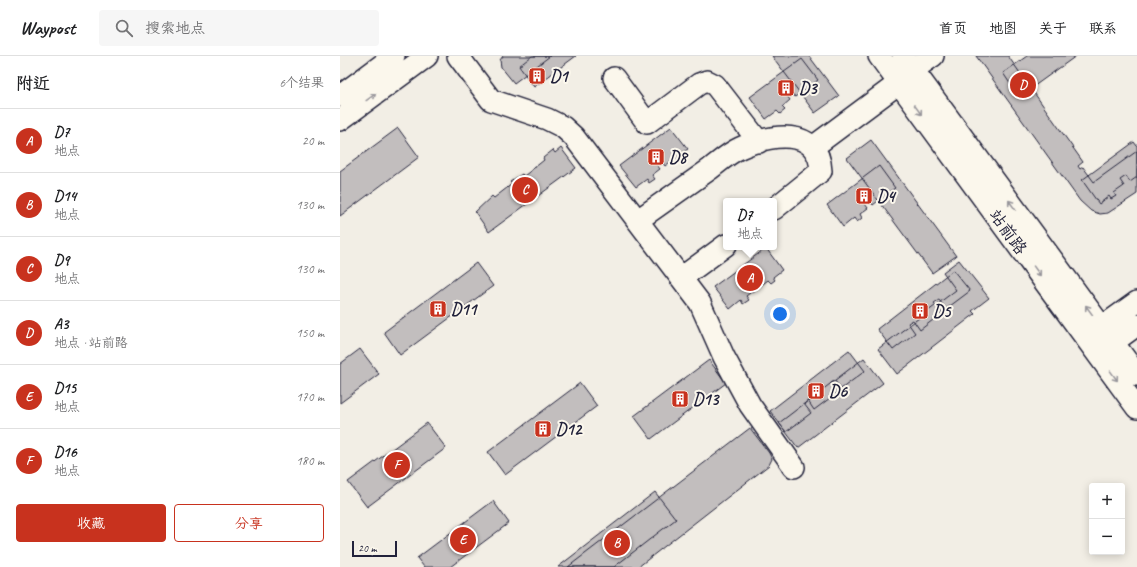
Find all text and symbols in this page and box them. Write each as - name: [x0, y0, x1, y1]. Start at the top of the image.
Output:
- search box: [99, 10, 379, 46]
- text: Waypost: [20, 16, 75, 40]
- icon: search: [113, 17, 135, 39]
- text: 搜索地点: [145, 19, 205, 38]
- text: 首页: [939, 20, 967, 37]
- text: 地图: [989, 20, 1017, 37]
- text: 关于: [1039, 20, 1067, 37]
- text: 联系: [1089, 20, 1117, 37]
- building icon: D1: [527, 66, 547, 86]
- place label: D1: [550, 66, 570, 87]
- pin: D: [1010, 70, 1036, 100]
- text: 附近: [16, 73, 50, 94]
- text: 6个结果: [279, 75, 324, 91]
- building icon: D3: [776, 78, 796, 98]
- place label: D3: [799, 78, 818, 99]
- one-way arrow: [366, 93, 377, 101]
- one-way arrow: [914, 104, 923, 115]
- text: D7: [54, 123, 70, 142]
- text: A: [26, 133, 32, 149]
- text: 20 m: [302, 133, 324, 149]
- text: 地点: [54, 143, 80, 159]
- building icon: D8: [646, 147, 666, 167]
- place label: D8: [669, 147, 689, 168]
- pin: C: [512, 175, 538, 205]
- building icon: D4: [854, 186, 874, 206]
- place label: D4: [877, 186, 897, 207]
- text: D14: [54, 187, 76, 206]
- text: B: [26, 197, 32, 213]
- text: 130 m: [296, 197, 324, 213]
- popup: [723, 198, 777, 250]
- one-way arrow: [1008, 200, 1016, 211]
- street label: 站前路: [985, 205, 1031, 259]
- text: D7: [737, 206, 752, 225]
- text: 地点: [54, 207, 80, 223]
- text: 地点: [737, 226, 763, 242]
- text: D9: [54, 251, 69, 270]
- text: C: [26, 261, 32, 277]
- text: 130 m: [296, 261, 324, 277]
- pin: A: [737, 263, 763, 293]
- one-way arrow: [1033, 266, 1041, 277]
- text: 地点: [54, 271, 80, 287]
- building icon: D11: [428, 299, 448, 319]
- place label: D11: [451, 299, 479, 320]
- building icon: D5: [910, 301, 930, 321]
- place label: D5: [933, 301, 952, 322]
- your location: [770, 304, 790, 324]
- one-way arrow: [1085, 305, 1093, 316]
- text: A3: [54, 315, 68, 334]
- text: D: [25, 325, 33, 341]
- text: 150 m: [296, 325, 324, 341]
- text: 地点 · 站前路: [54, 335, 128, 351]
- one-way arrow: [1110, 370, 1118, 381]
- text: D15: [54, 379, 76, 398]
- building icon: D6: [806, 381, 826, 401]
- place label: D6: [829, 381, 848, 402]
- text: E: [26, 389, 32, 405]
- text: 170 m: [296, 389, 324, 405]
- building icon: D13: [670, 389, 690, 409]
- place label: D13: [693, 389, 720, 410]
- text: 地点: [54, 399, 80, 415]
- building icon: D12: [533, 419, 553, 439]
- place label: D12: [556, 419, 583, 440]
- text: D16: [54, 443, 77, 462]
- pin: F: [384, 450, 410, 480]
- text: F: [26, 453, 32, 469]
- text: 180 m: [296, 453, 324, 469]
- text: 地点: [54, 463, 80, 479]
- map controls: [1089, 483, 1125, 555]
- button: +: [1089, 483, 1125, 519]
- button: 收藏: [16, 504, 166, 542]
- button: 分享: [174, 504, 324, 542]
- button: −: [1089, 519, 1125, 555]
- pin: E: [450, 525, 476, 555]
- pin: B: [604, 528, 630, 558]
- scale bar: [352, 539, 397, 558]
- text: 20 m: [358, 541, 377, 555]

